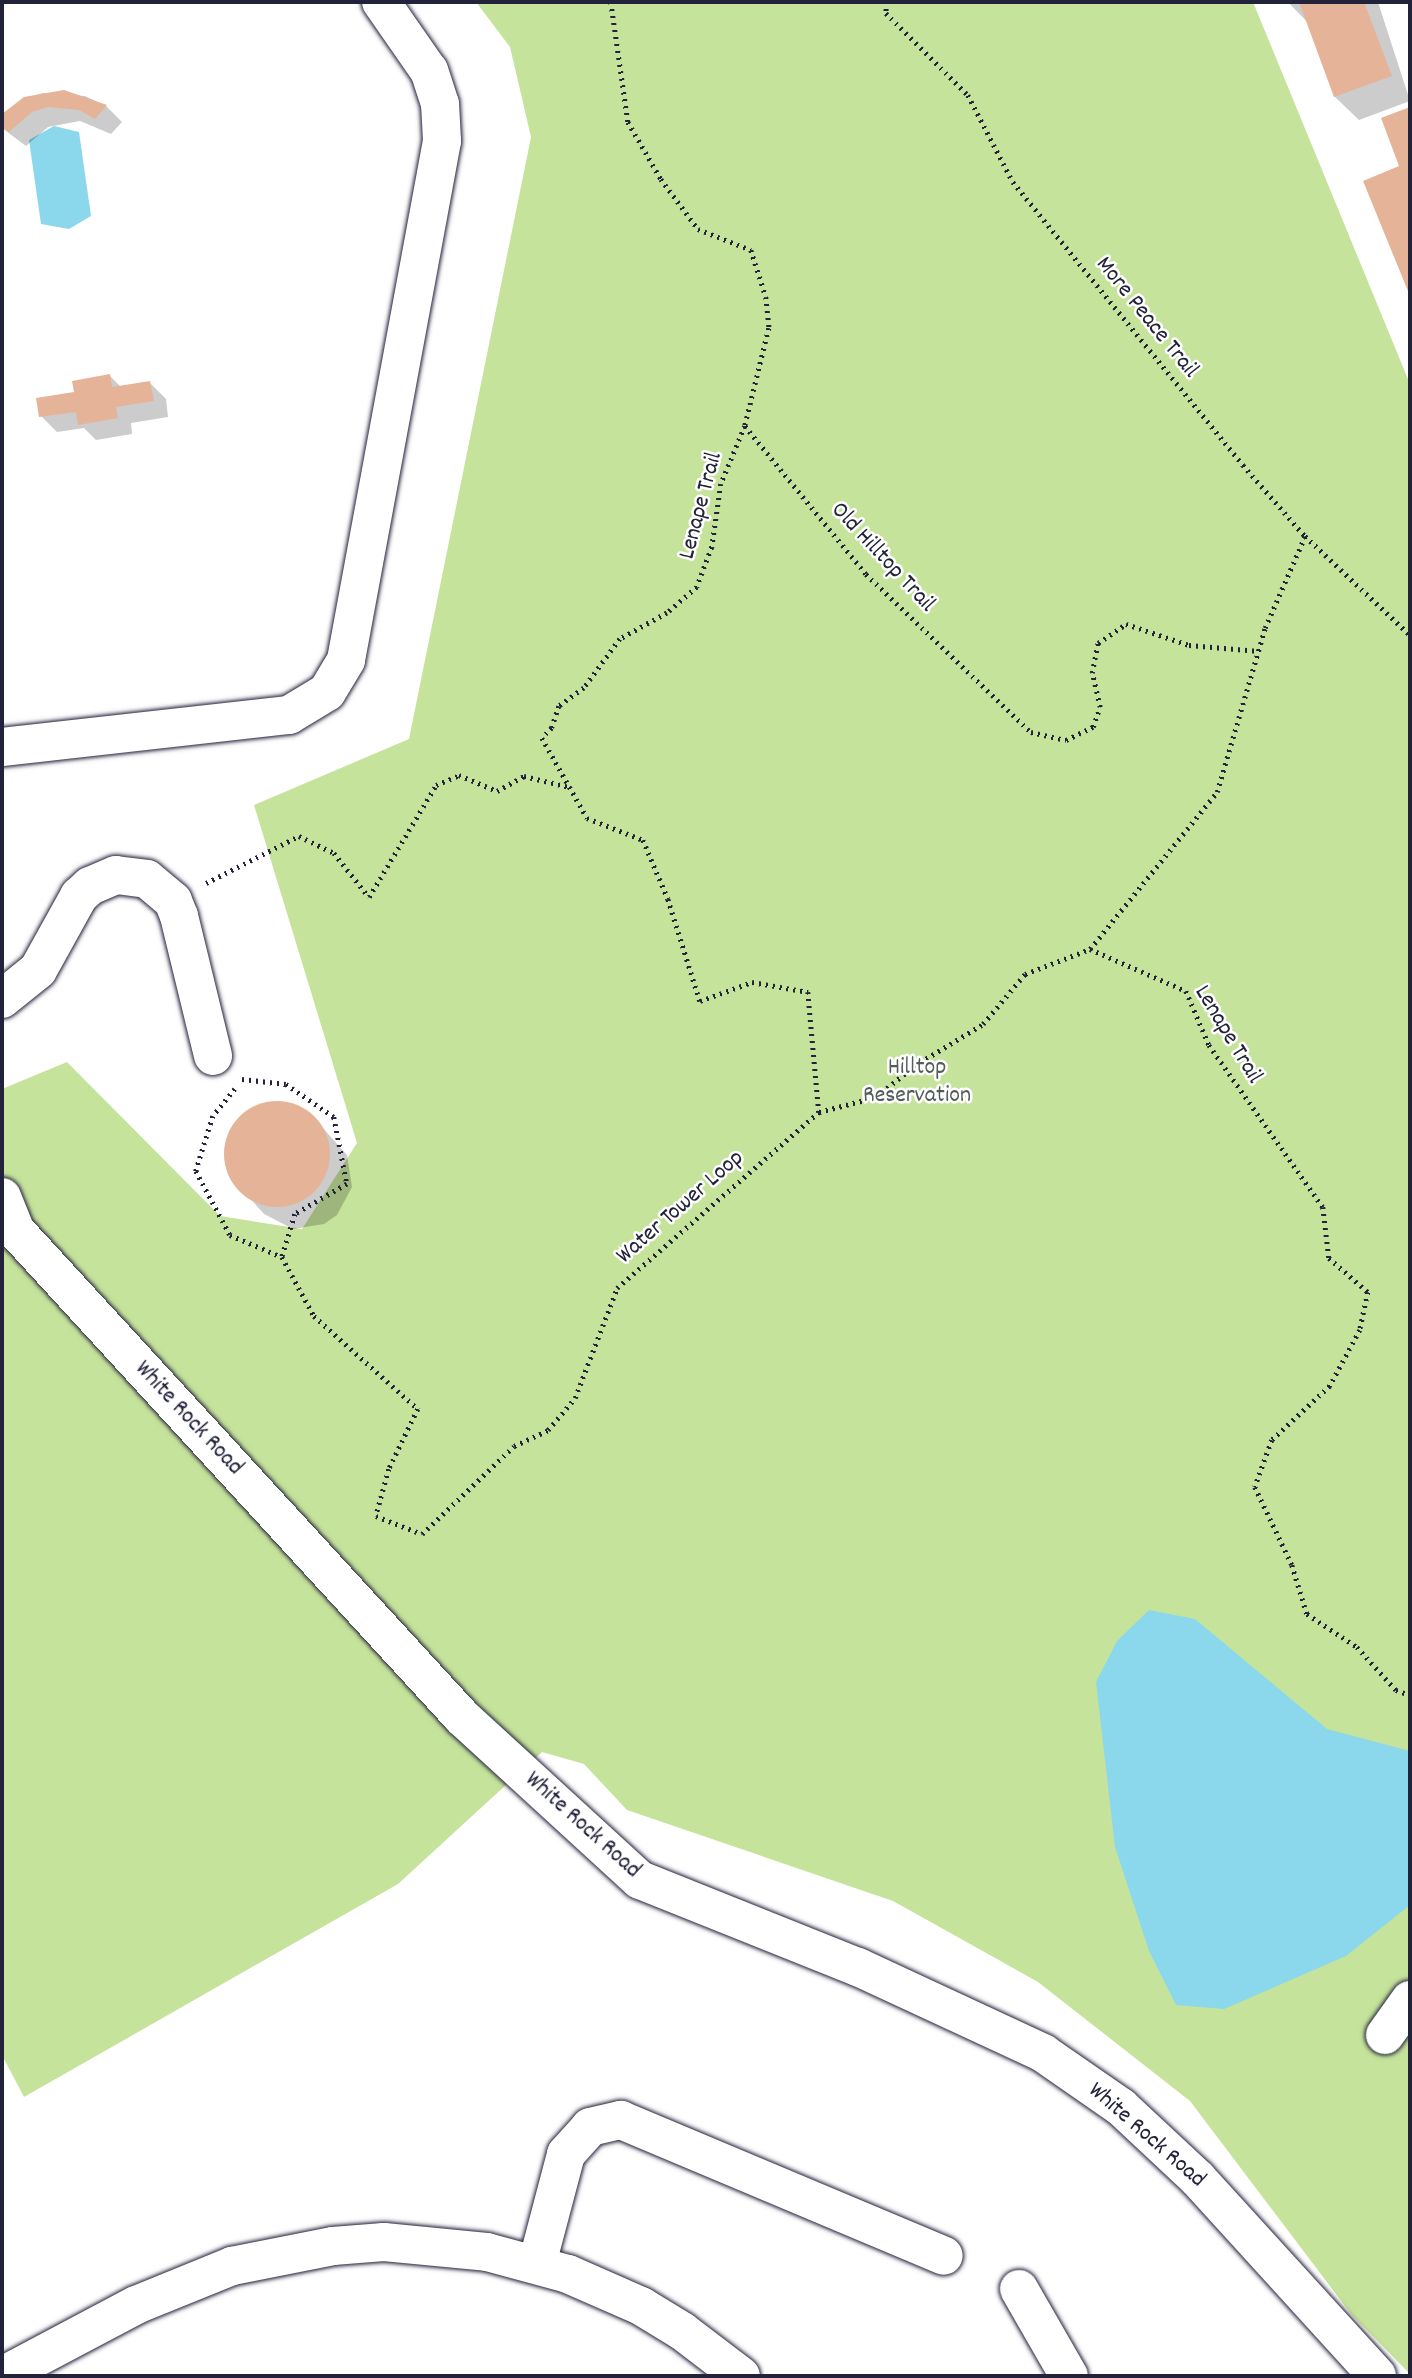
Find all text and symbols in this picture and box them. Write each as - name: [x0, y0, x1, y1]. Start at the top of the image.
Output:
- street label: More Peace Trail: [1088, 251, 1204, 385]
- street label: Lenape Trail: [674, 449, 730, 563]
- street label: Old Hilltop Trail: [824, 497, 940, 619]
- street label: Lenape Trail: [1186, 981, 1268, 1089]
- park label: Hilltop Reservation: [863, 1055, 971, 1111]
- street label: Water Tower Loop: [611, 1145, 751, 1271]
- street label: White Rock Road: [128, 1356, 248, 1482]
- street label: White Rock Road: [518, 1766, 646, 1886]
- street label: White Rock Road: [1081, 2077, 1211, 2195]

